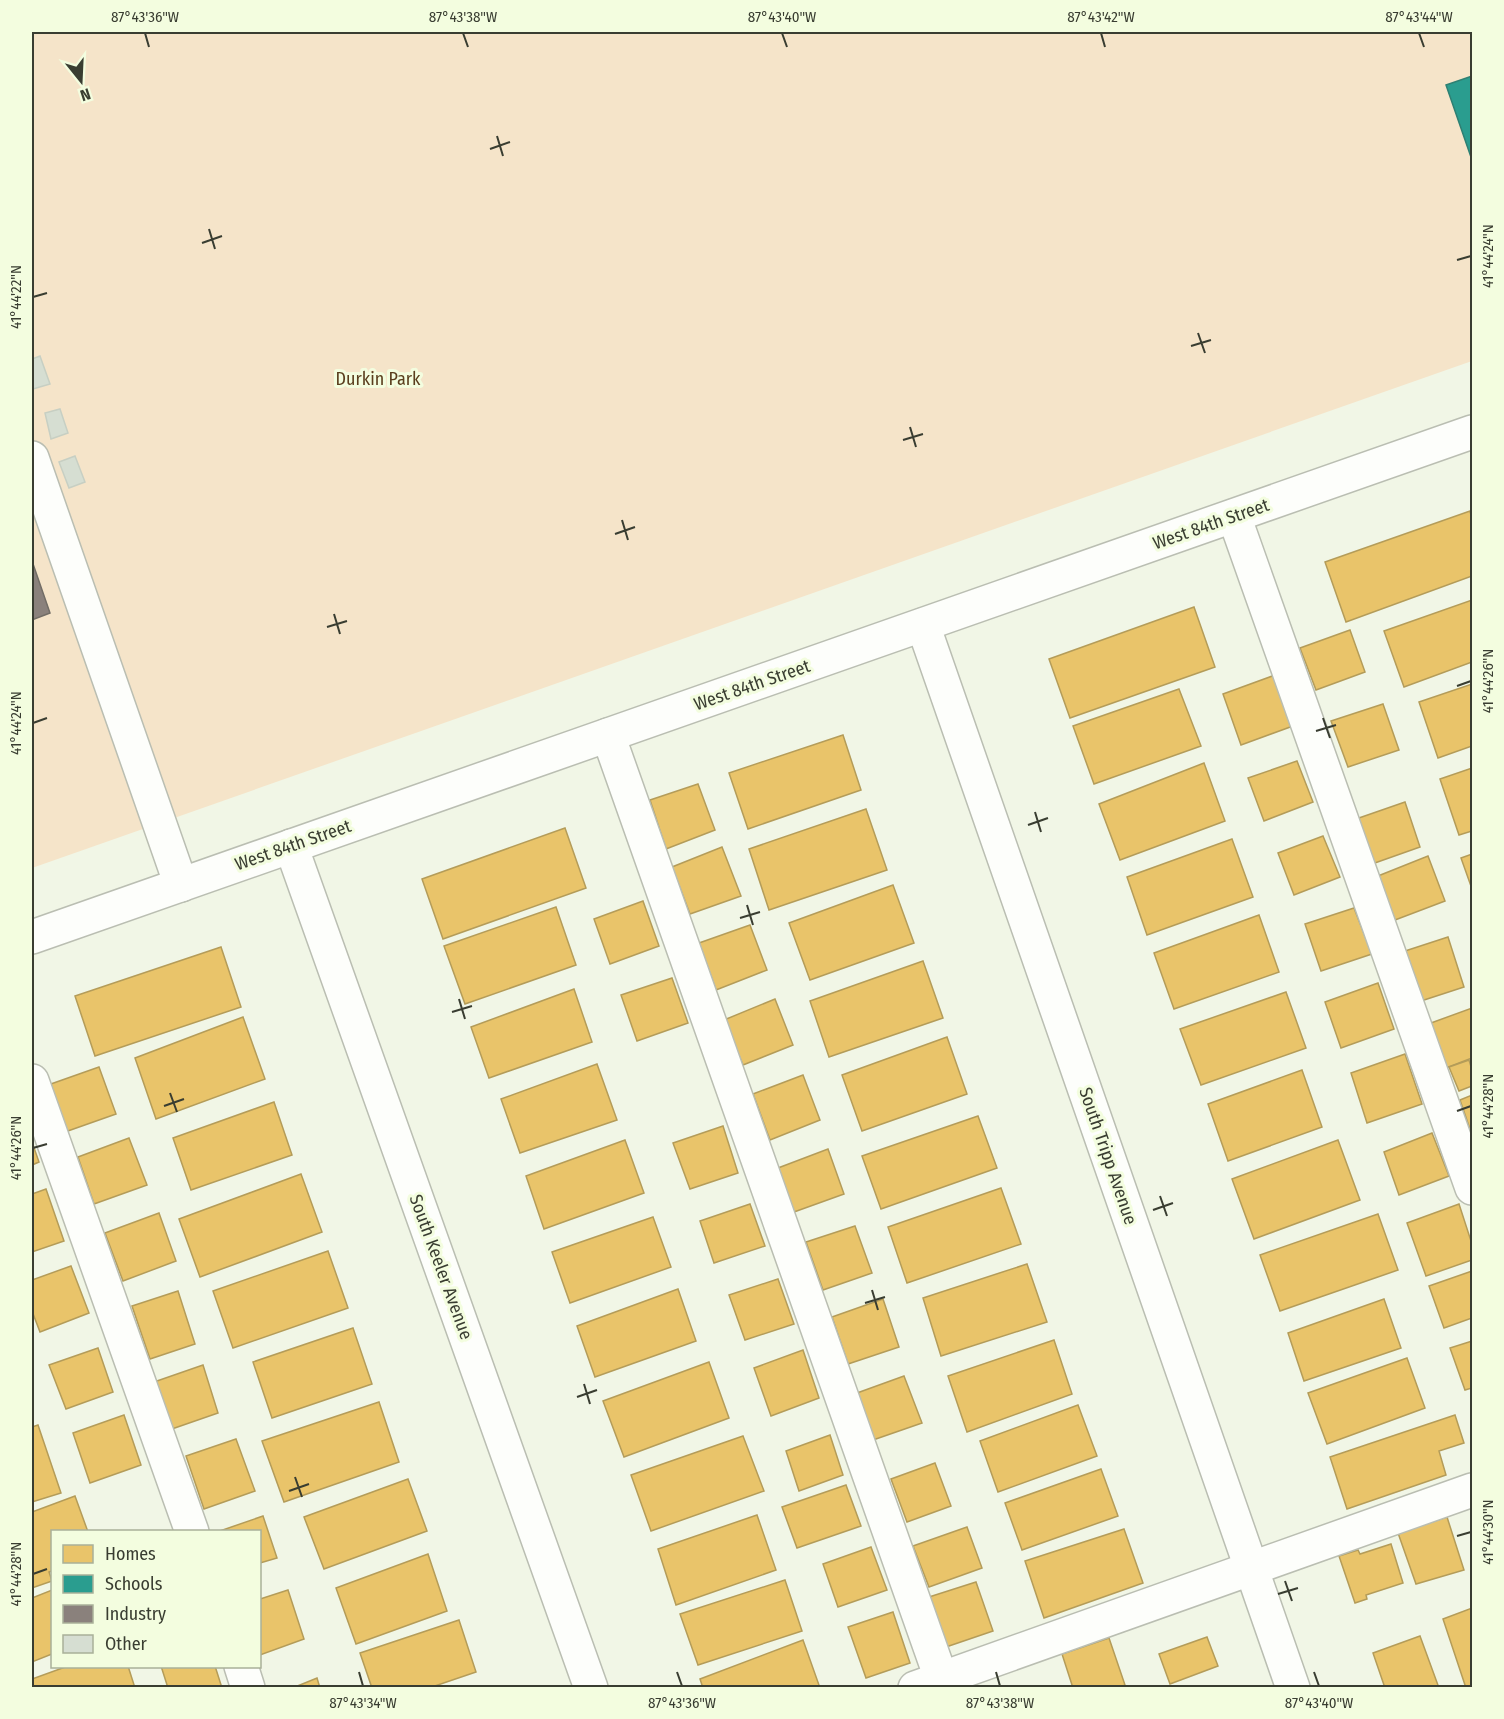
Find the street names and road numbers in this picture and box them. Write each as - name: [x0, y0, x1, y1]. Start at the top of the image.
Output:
- street label: West 84th Street: [1150, 494, 1272, 554]
- street label: West 84th Street: [691, 655, 813, 715]
- street label: West 84th Street: [232, 815, 354, 875]
- street label: South Tripp Avenue: [1074, 1085, 1142, 1228]
- street label: South Keeler Avenue: [405, 1192, 477, 1343]

